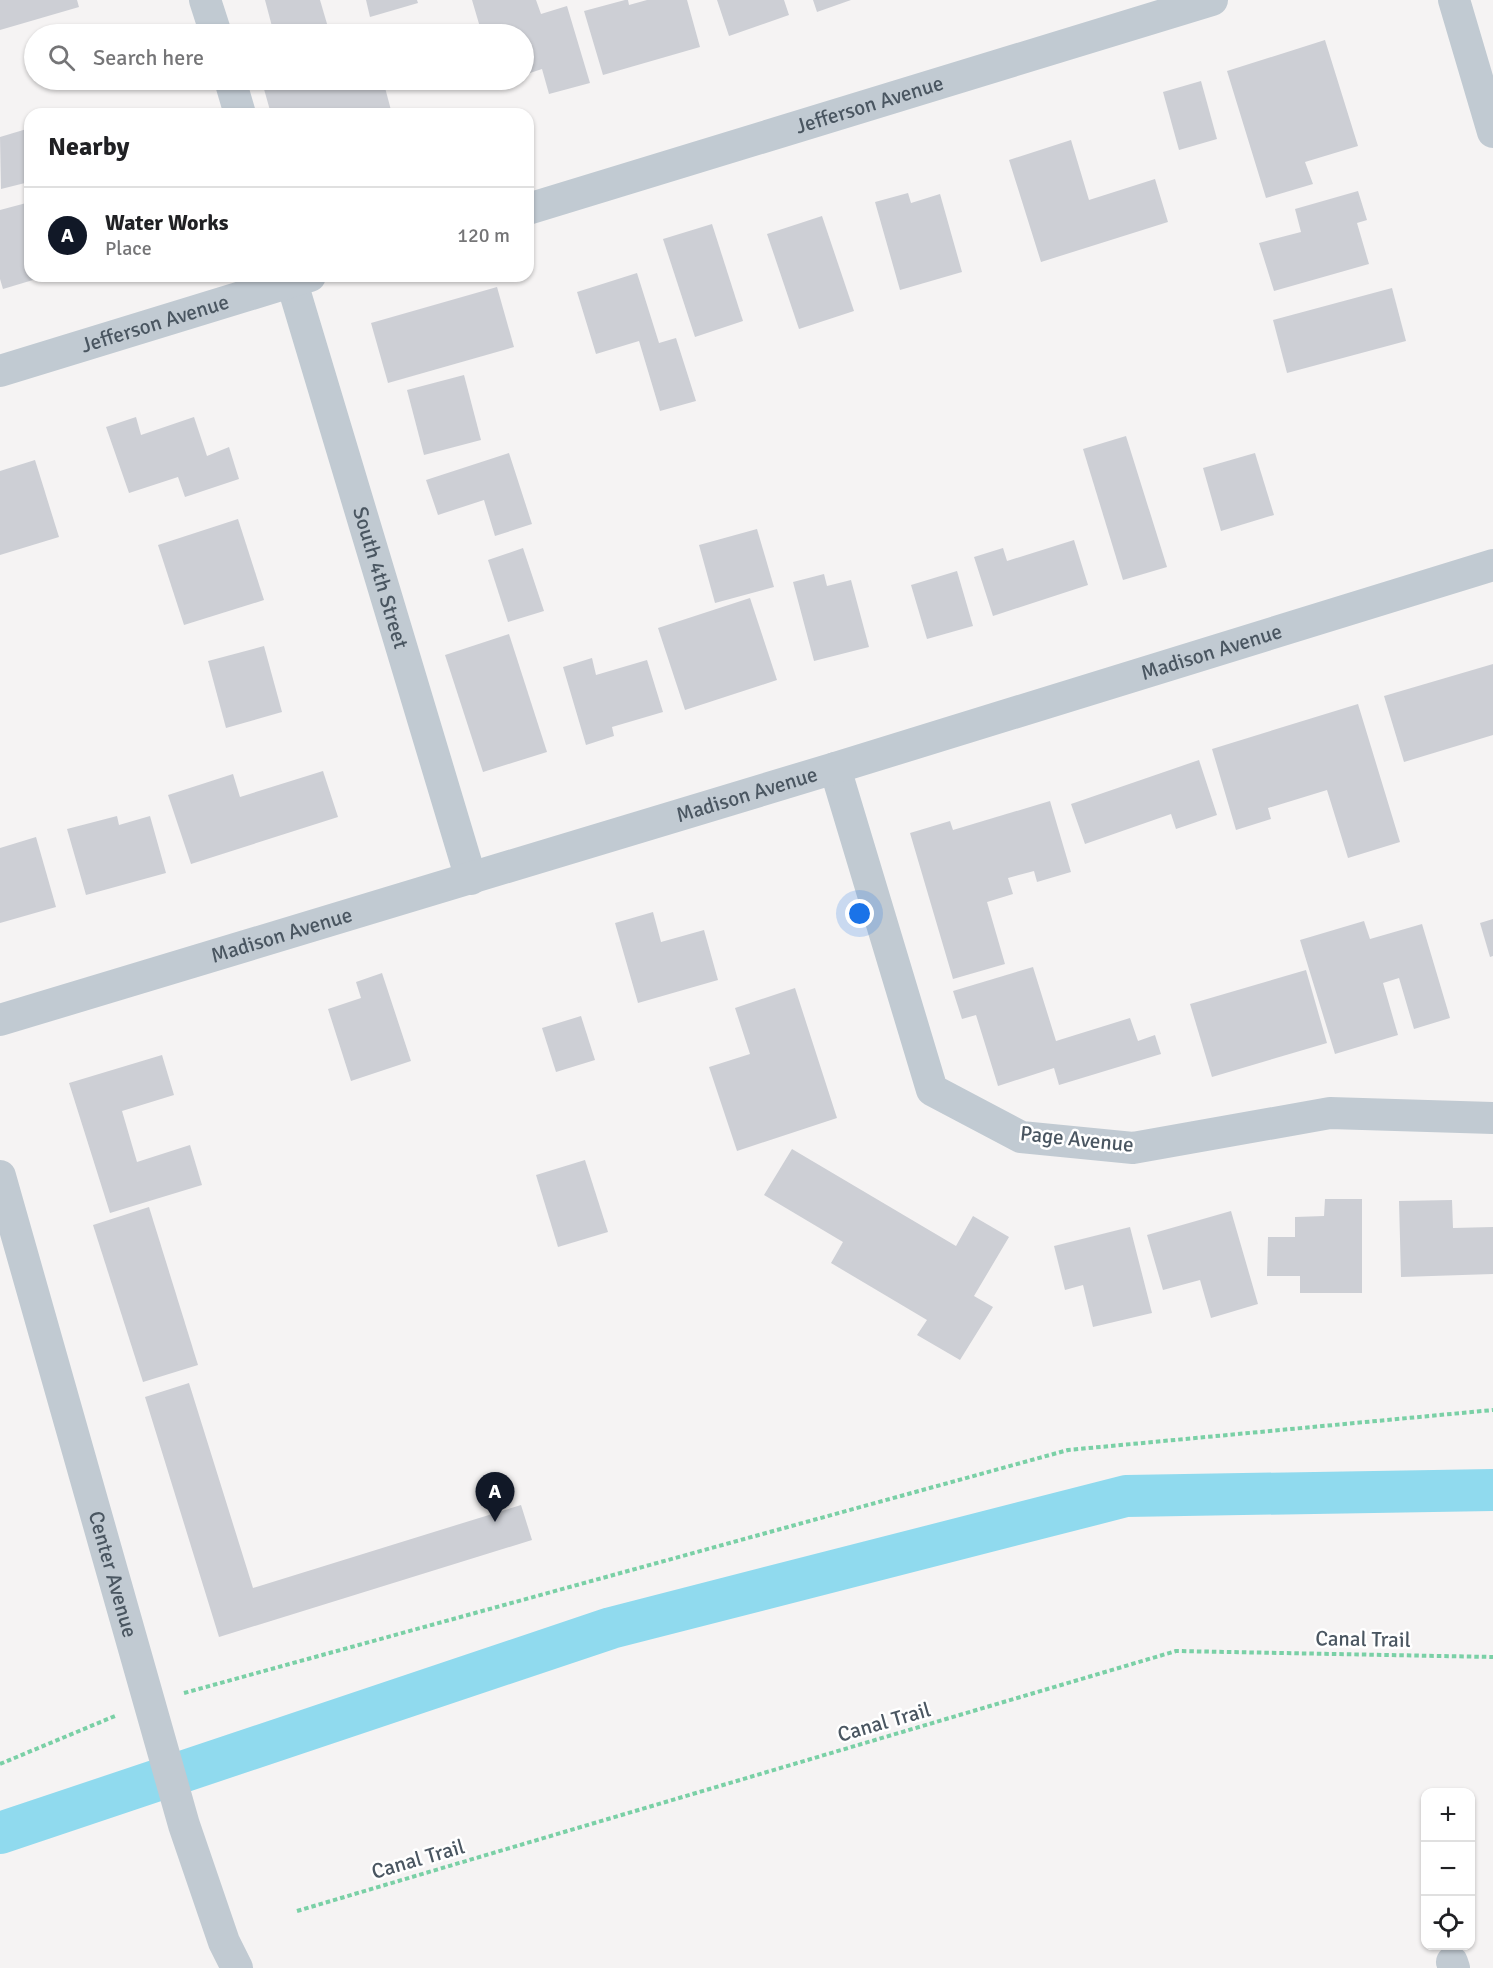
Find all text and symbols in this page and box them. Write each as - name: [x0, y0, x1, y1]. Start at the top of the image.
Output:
- search box: [24, 24, 534, 90]
- icon: search: [45, 41, 78, 74]
- text: Search here: [93, 44, 204, 71]
- street label: Jefferson Avenue: [792, 70, 947, 140]
- text: Nearby: [48, 131, 129, 163]
- text: Water Works: [105, 209, 228, 236]
- text: A: [61, 223, 74, 248]
- text: 120 m: [457, 223, 510, 248]
- text: Place: [105, 236, 152, 261]
- street label: Jefferson Avenue: [78, 289, 232, 358]
- street label: South 4th Street: [347, 504, 414, 652]
- street label: Madison Avenue: [1138, 618, 1285, 686]
- street label: Madison Avenue: [673, 761, 820, 828]
- your location: [845, 899, 874, 928]
- street label: Madison Avenue: [208, 901, 355, 969]
- street label: Page Avenue: [1019, 1120, 1135, 1158]
- pin: A: [476, 1472, 514, 1522]
- street label: Center Avenue: [83, 1508, 143, 1641]
- street label: Canal Trail: [1315, 1625, 1411, 1653]
- street label: Canal Trail: [835, 1696, 933, 1748]
- map controls: [1421, 1788, 1475, 1950]
- button: +: [1421, 1788, 1475, 1842]
- street label: Canal Trail: [369, 1833, 467, 1885]
- button: −: [1421, 1842, 1475, 1896]
- button: locate: [1421, 1896, 1475, 1950]

